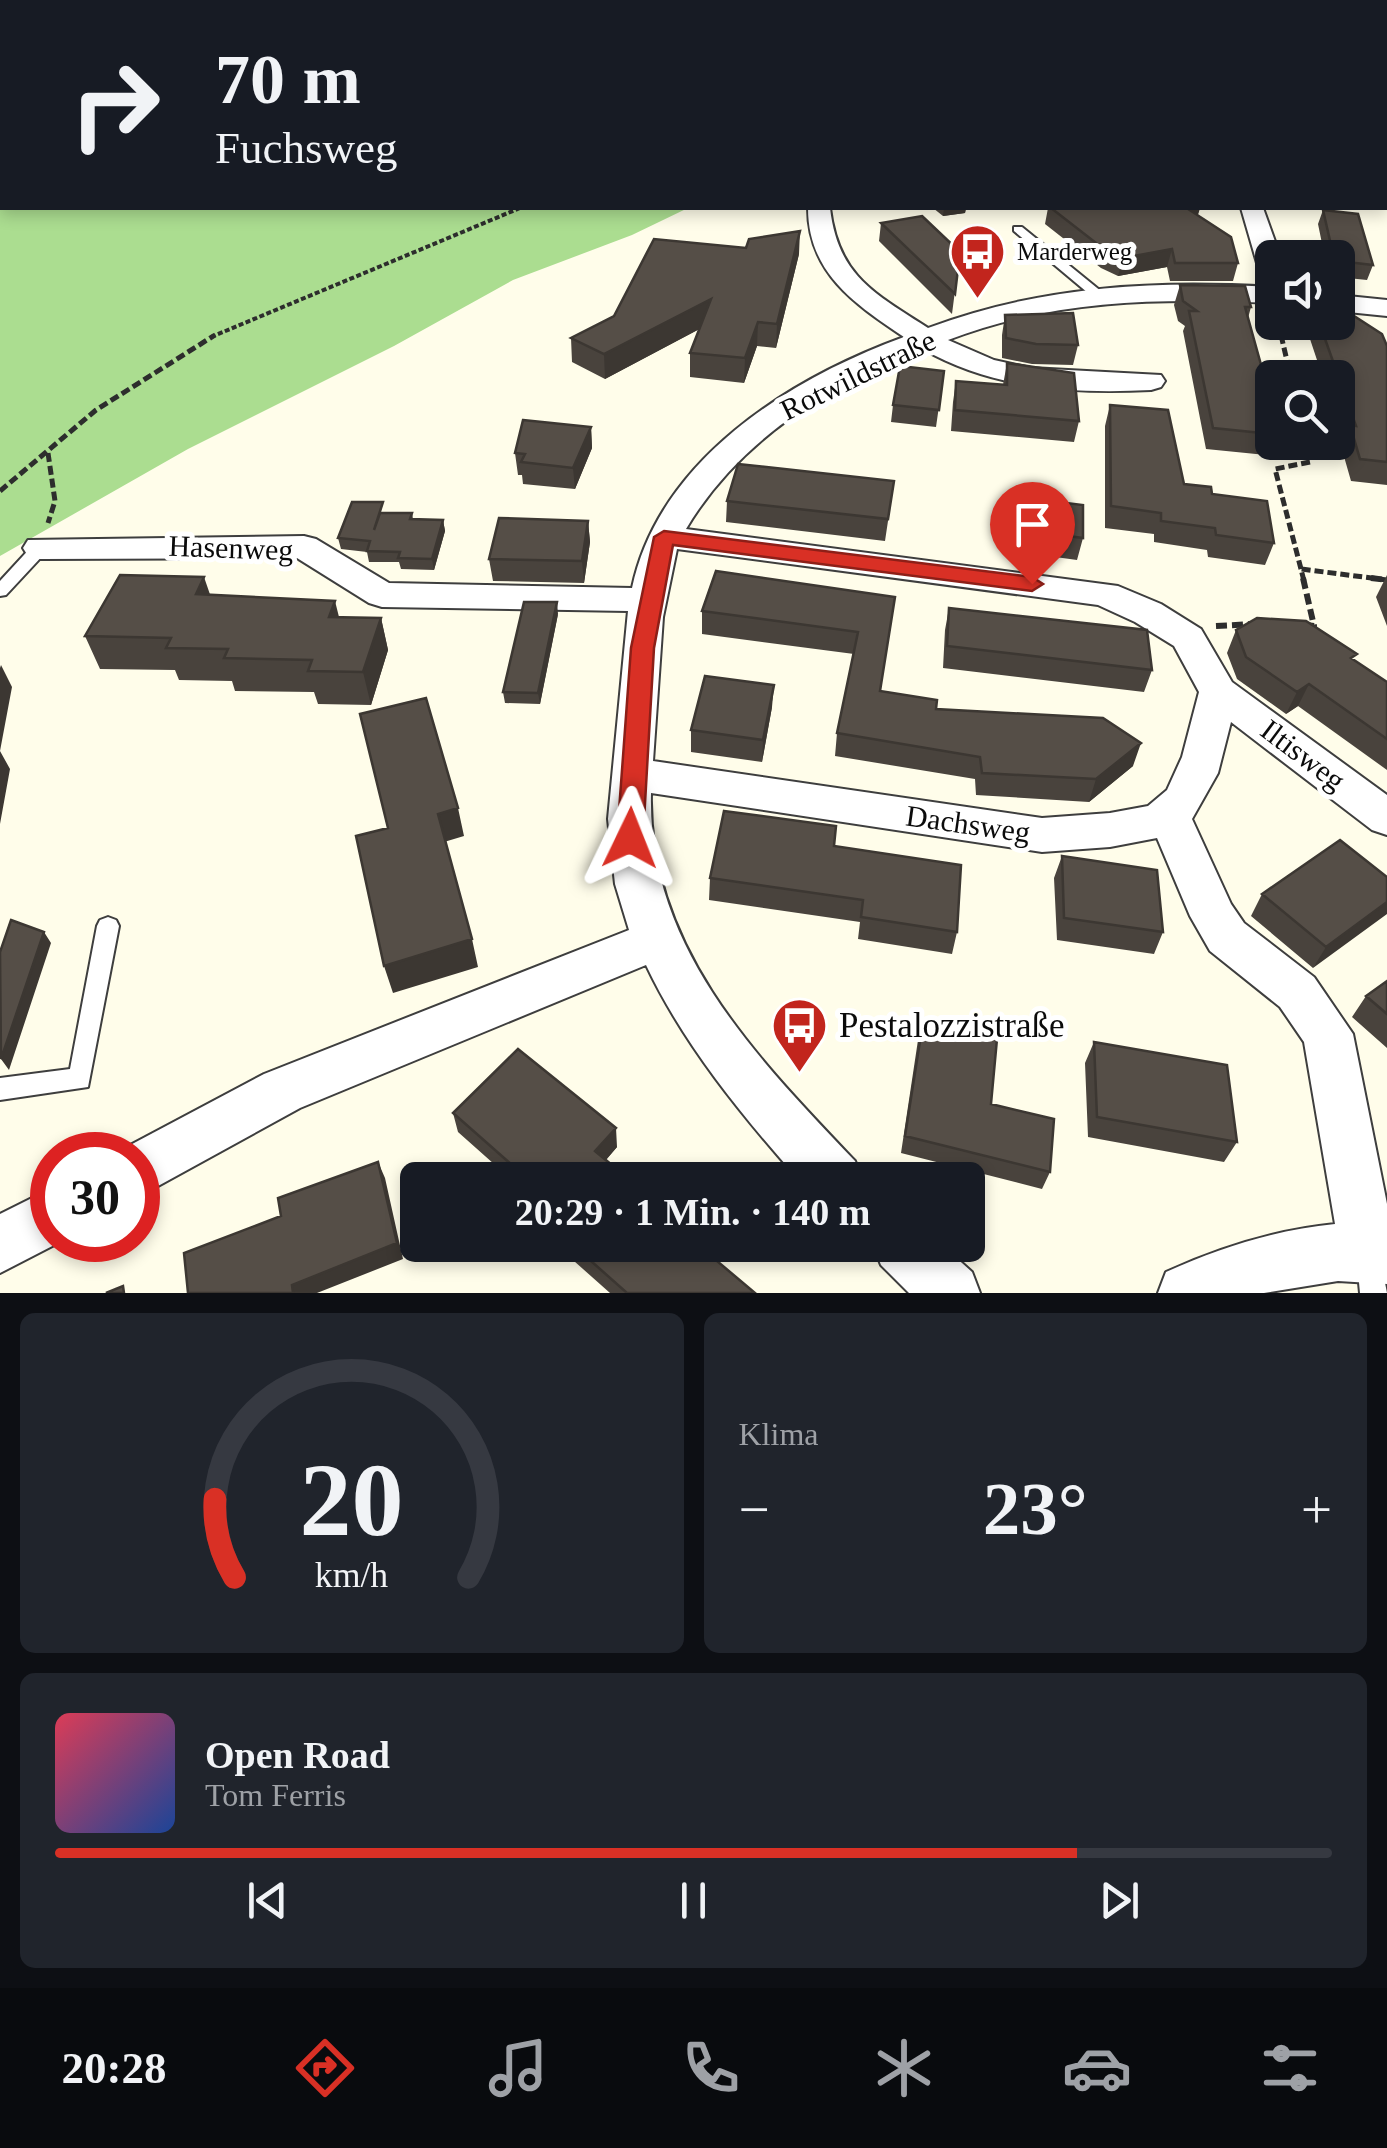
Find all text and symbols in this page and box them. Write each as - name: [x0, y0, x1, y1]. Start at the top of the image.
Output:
- icon: right: [50, 40, 180, 170]
- text: 70 m: [215, 41, 361, 118]
- text: Fuchsweg: [215, 123, 397, 173]
- bus stop icon: Marderweg: [948, 221, 1008, 300]
- place label: Marderweg: [1017, 238, 1133, 265]
- map controls: [1255, 240, 1355, 460]
- button: sound: [1255, 240, 1355, 340]
- street label: Rotwildstraße: [775, 323, 941, 426]
- button: search: [1255, 360, 1355, 460]
- pin: [990, 482, 1075, 585]
- icon: arrive: [1005, 497, 1060, 552]
- street label: Hasenweg: [168, 529, 294, 566]
- street label: Iltisweg: [1255, 712, 1352, 797]
- position arrow: [578, 786, 682, 890]
- street label: Dachsweg: [904, 798, 1032, 849]
- bus stop icon: Pestalozzistraße: [770, 995, 830, 1074]
- place label: Pestalozzistraße: [839, 1006, 1064, 1045]
- speed limit sign: 30: [30, 1132, 160, 1262]
- text: 20:29 · 1 Min. · 140 m: [515, 1191, 870, 1233]
- text: Klima: [739, 1416, 818, 1452]
- text: 20: [300, 1442, 404, 1557]
- text: 23°: [983, 1467, 1088, 1550]
- text: −: [739, 1479, 770, 1540]
- text: +: [1301, 1479, 1332, 1540]
- text: km/h: [315, 1555, 389, 1595]
- text: Open Road: [205, 1734, 390, 1776]
- text: Tom Ferris: [205, 1777, 346, 1813]
- icon: previous: [240, 1873, 295, 1928]
- icon: pause: [666, 1873, 721, 1928]
- icon: next: [1092, 1873, 1147, 1928]
- icon: directions: [290, 2033, 360, 2103]
- icon: music: [483, 2033, 553, 2103]
- icon: phone: [676, 2033, 746, 2103]
- icon: climate: [869, 2033, 939, 2103]
- icon: car: [1062, 2033, 1132, 2103]
- icon: filters: [1255, 2033, 1325, 2103]
- text: 20:28: [62, 2043, 167, 2093]

